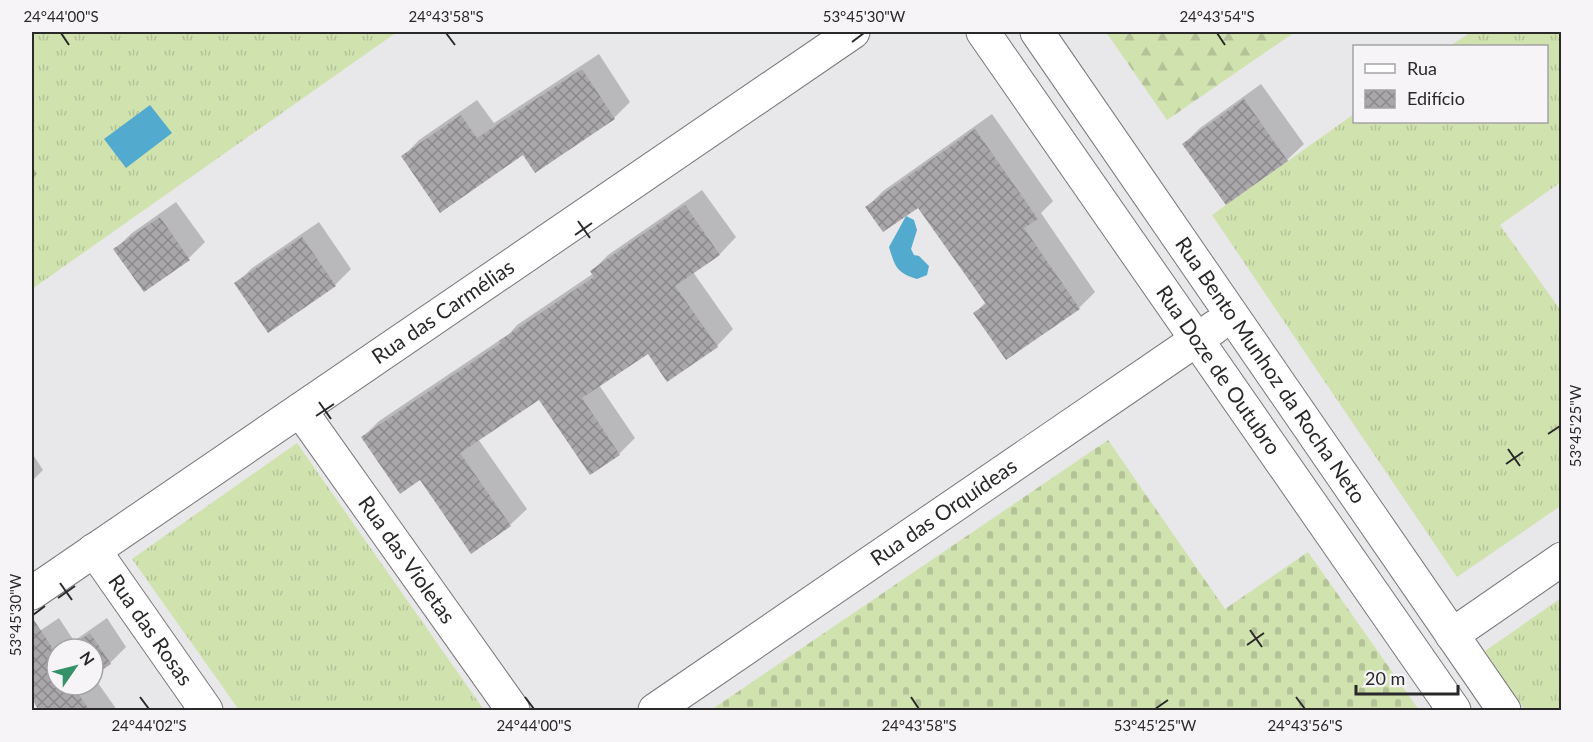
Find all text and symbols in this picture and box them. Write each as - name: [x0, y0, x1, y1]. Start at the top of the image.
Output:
- text: 24°44'00"S: [23, 7, 99, 25]
- text: 24°43'58"S: [408, 7, 484, 25]
- text: 53°45'30"W: [823, 7, 906, 25]
- text: 24°43'54"S: [1179, 7, 1255, 25]
- legend: [1353, 45, 1548, 123]
- text: Rua: [1407, 57, 1437, 79]
- text: Edifício: [1407, 87, 1465, 109]
- street label: Rua Bento Munhoz da Rocha Neto: [1171, 232, 1372, 508]
- street label: Rua das Carmélias: [366, 253, 518, 368]
- street label: Rua Doze de Outubro: [1152, 280, 1287, 459]
- text: 53°45'25"W: [1566, 384, 1584, 467]
- street label: Rua das Orquídeas: [865, 452, 1021, 570]
- street label: Rua das Violetas: [354, 491, 461, 628]
- street label: Rua das Rosas: [104, 569, 199, 690]
- text: 53°45'30"W: [6, 573, 24, 656]
- north arrow: [45, 637, 105, 697]
- text: N: [76, 648, 99, 669]
- scale bar: [1356, 658, 1458, 696]
- text: 20 m: [1365, 667, 1405, 689]
- text: 24°44'02"S: [111, 716, 187, 734]
- text: 24°44'00"S: [496, 716, 572, 734]
- text: 24°43'58"S: [881, 716, 957, 734]
- text: 53°45'25"W: [1114, 716, 1197, 734]
- text: 24°43'56"S: [1267, 716, 1343, 734]

